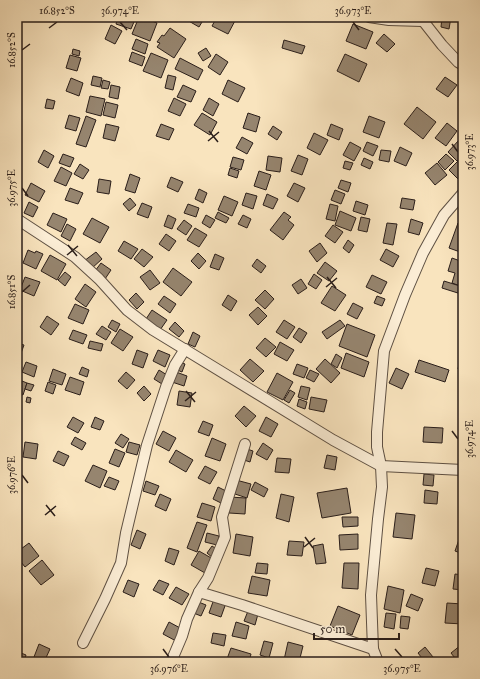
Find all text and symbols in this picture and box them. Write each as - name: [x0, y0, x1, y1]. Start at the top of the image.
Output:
- text: 16.852°S: [39, 5, 75, 17]
- text: 36.974°E: [101, 5, 139, 17]
- text: 36.973°E: [335, 5, 371, 17]
- text: 16.852°S: [6, 32, 18, 68]
- text: 36.973°E: [464, 134, 476, 170]
- text: 36.975°E: [6, 169, 18, 207]
- text: 16.851°S: [6, 275, 18, 309]
- text: 36.974°E: [464, 420, 476, 458]
- text: 36.976°E: [6, 456, 18, 494]
- scale bar: [314, 615, 399, 641]
- text: 50 m: [320, 622, 345, 636]
- text: 36.976°E: [150, 663, 188, 675]
- text: 36.975°E: [383, 663, 421, 675]

